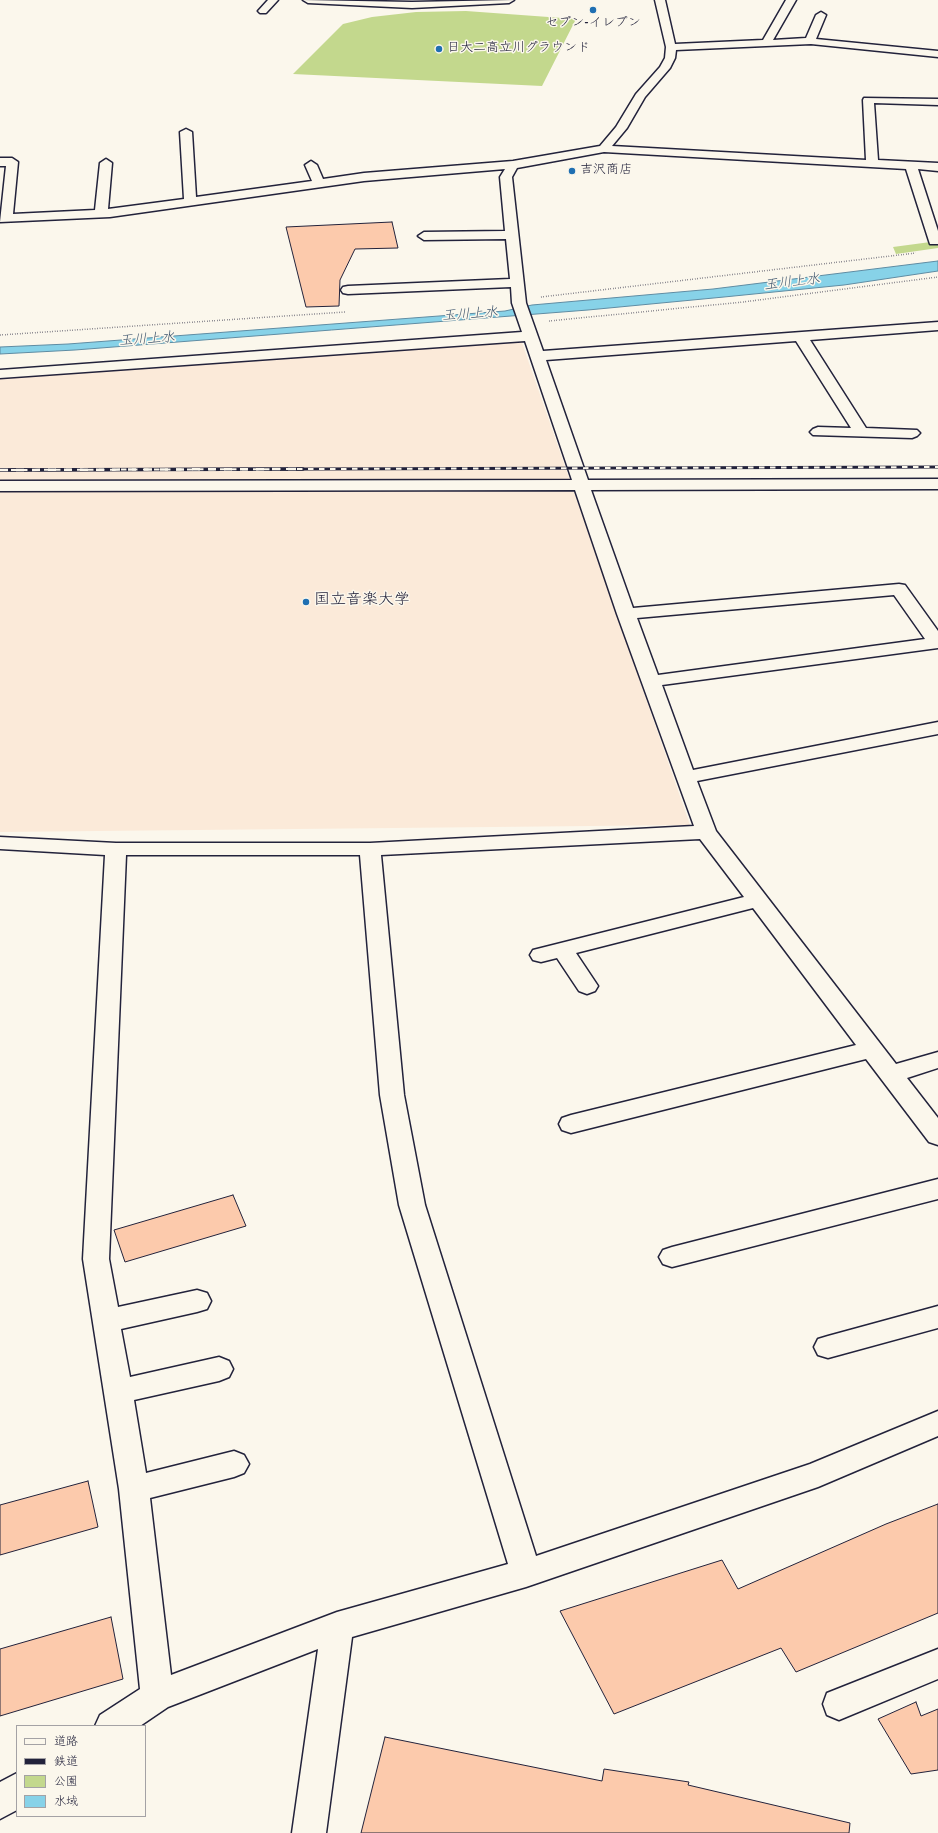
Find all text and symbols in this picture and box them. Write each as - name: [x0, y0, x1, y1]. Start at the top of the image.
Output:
- marker: セブン-イレブン: [588, 5, 598, 15]
- place label: セブン-イレブン: [545, 16, 641, 32]
- place label: 日大二高立川グラウンド: [447, 41, 590, 57]
- marker: 日大二高立川グラウンド: [434, 44, 444, 54]
- place label: 吉沢商店: [580, 163, 632, 179]
- marker: 吉沢商店: [567, 166, 577, 176]
- water label: 玉川上水: [763, 272, 821, 296]
- water label: 玉川上水: [441, 306, 499, 326]
- water label: 玉川上水: [118, 331, 176, 351]
- place label: 国立音楽大学: [314, 592, 410, 612]
- marker: 国立音楽大学: [301, 597, 311, 607]
- legend: [16, 1725, 146, 1817]
- text: 道路: [54, 1734, 78, 1751]
- text: 鉄道: [54, 1754, 78, 1771]
- text: 公園: [54, 1774, 78, 1791]
- text: 水域: [54, 1794, 78, 1811]

